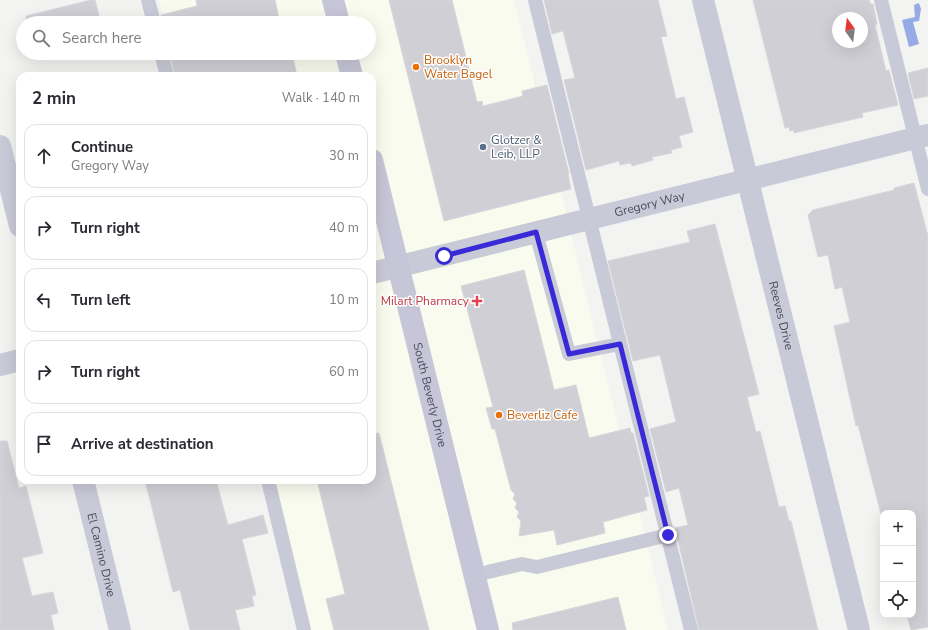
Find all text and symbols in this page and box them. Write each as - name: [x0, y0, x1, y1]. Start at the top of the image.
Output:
- north arrow: [832, 12, 868, 48]
- search box: [16, 16, 376, 60]
- icon: search: [30, 27, 52, 49]
- text: Search here: [62, 28, 142, 48]
- place label: Brooklyn Water Bagel: [424, 52, 493, 82]
- marker: Brooklyn Water Bagel: [411, 62, 421, 72]
- text: 2 min: [32, 87, 76, 110]
- text: Walk · 140 m: [282, 89, 360, 107]
- place label: Glotzer & Leib, LLP: [491, 132, 542, 162]
- text: Continue: [71, 137, 133, 157]
- marker: Glotzer & Leib, LLP: [478, 142, 488, 152]
- icon: ahead: [33, 145, 55, 167]
- text: 30 m: [329, 147, 359, 165]
- text: Gregory Way: [71, 157, 149, 175]
- street label: Gregory Way: [613, 187, 687, 221]
- icon: right: [33, 217, 55, 239]
- text: Turn right: [71, 218, 140, 238]
- text: 40 m: [329, 219, 359, 237]
- route start: [435, 247, 453, 265]
- street label: Reeves Drive: [765, 279, 797, 352]
- icon: left: [33, 289, 55, 311]
- text: Turn left: [71, 290, 130, 310]
- text: 10 m: [329, 291, 359, 309]
- place label: Milart Pharmacy: [381, 293, 470, 309]
- marker: Milart Pharmacy: [472, 296, 482, 306]
- street label: South Beverly Drive: [409, 341, 451, 449]
- icon: right: [33, 361, 55, 383]
- text: Turn right: [71, 362, 140, 382]
- text: 60 m: [329, 363, 359, 381]
- place label: Beverliz Cafe: [507, 407, 578, 423]
- marker: Beverliz Cafe: [494, 410, 504, 420]
- icon: arrive: [33, 433, 55, 455]
- text: Arrive at destination: [71, 434, 214, 454]
- map controls: [880, 510, 916, 618]
- button: +: [880, 510, 916, 546]
- street label: El Camino Drive: [83, 511, 120, 598]
- route end: [659, 526, 677, 544]
- button: −: [880, 546, 916, 582]
- button: locate: [880, 582, 916, 618]

